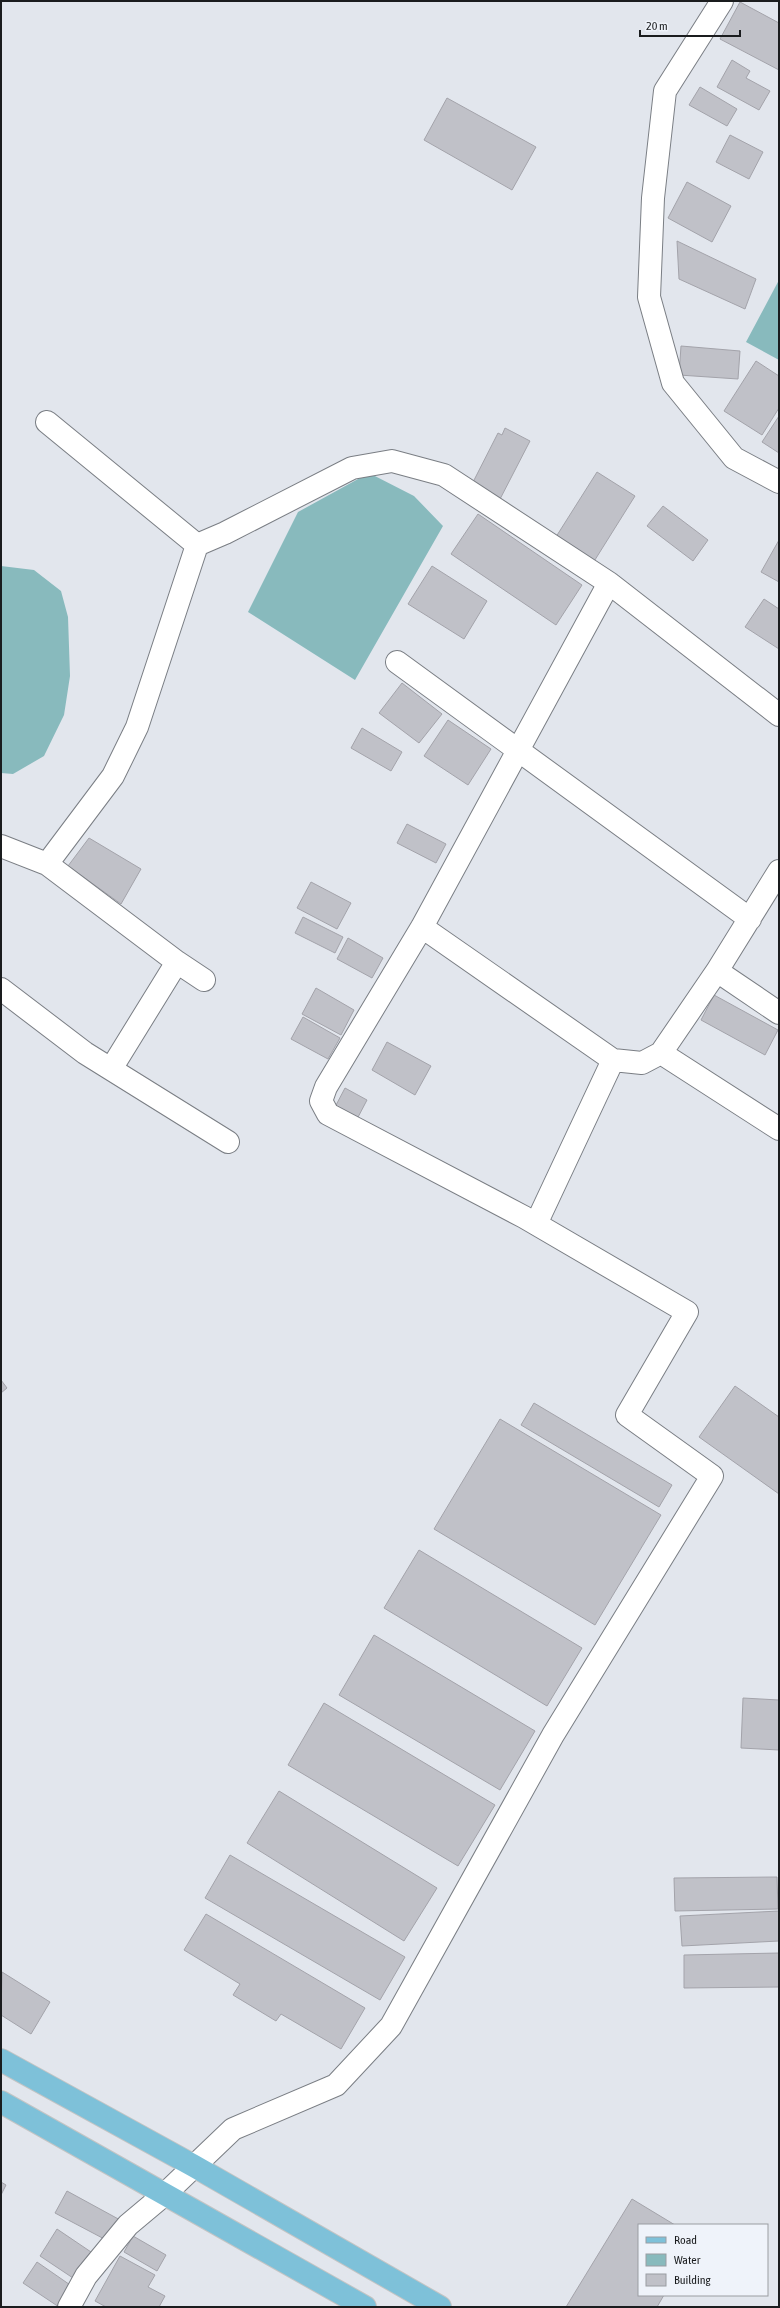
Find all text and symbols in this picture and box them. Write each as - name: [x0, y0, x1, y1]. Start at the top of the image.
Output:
- scale bar: [640, 12, 740, 38]
- text: 20 m: [646, 19, 668, 33]
- legend: [638, 2224, 768, 2296]
- text: Road: [674, 2233, 697, 2247]
- text: Water: [674, 2253, 701, 2267]
- text: Building: [674, 2273, 712, 2287]

